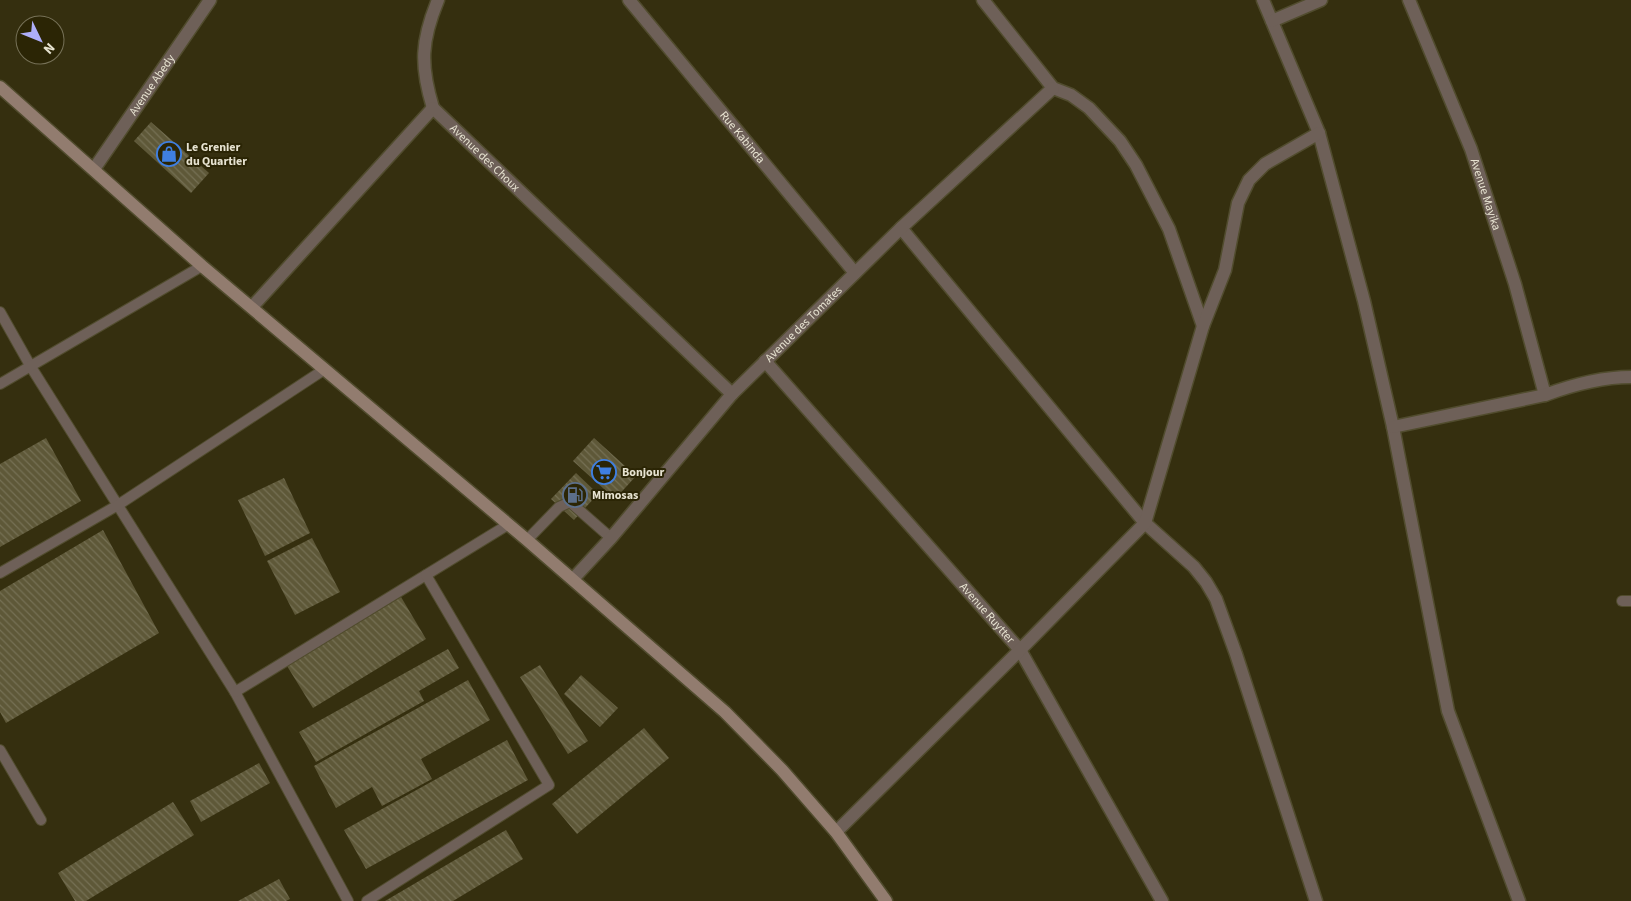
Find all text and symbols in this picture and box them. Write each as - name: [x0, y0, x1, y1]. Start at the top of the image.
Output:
- north arrow: [15, 15, 65, 65]
- text: N: [38, 38, 59, 58]
- street label: Avenue Abedy: [125, 51, 179, 119]
- street label: Rue Kabinda: [715, 108, 769, 167]
- street label: Avenue des Choux: [446, 120, 524, 196]
- place label: Le Grenier du Quartier: [186, 139, 247, 170]
- shop icon: Le Grenier du Quartier: [156, 141, 182, 167]
- street label: Avenue Mayika: [1466, 156, 1505, 233]
- street label: Avenue des Tomates: [761, 282, 846, 366]
- supermarket icon: Bonjour: [591, 459, 617, 485]
- place label: Bonjour: [622, 464, 665, 481]
- fuel station icon: Mimosas: [562, 482, 588, 508]
- place label: Mimosas: [592, 487, 638, 504]
- street label: Avenue Ruytter: [955, 579, 1019, 648]

